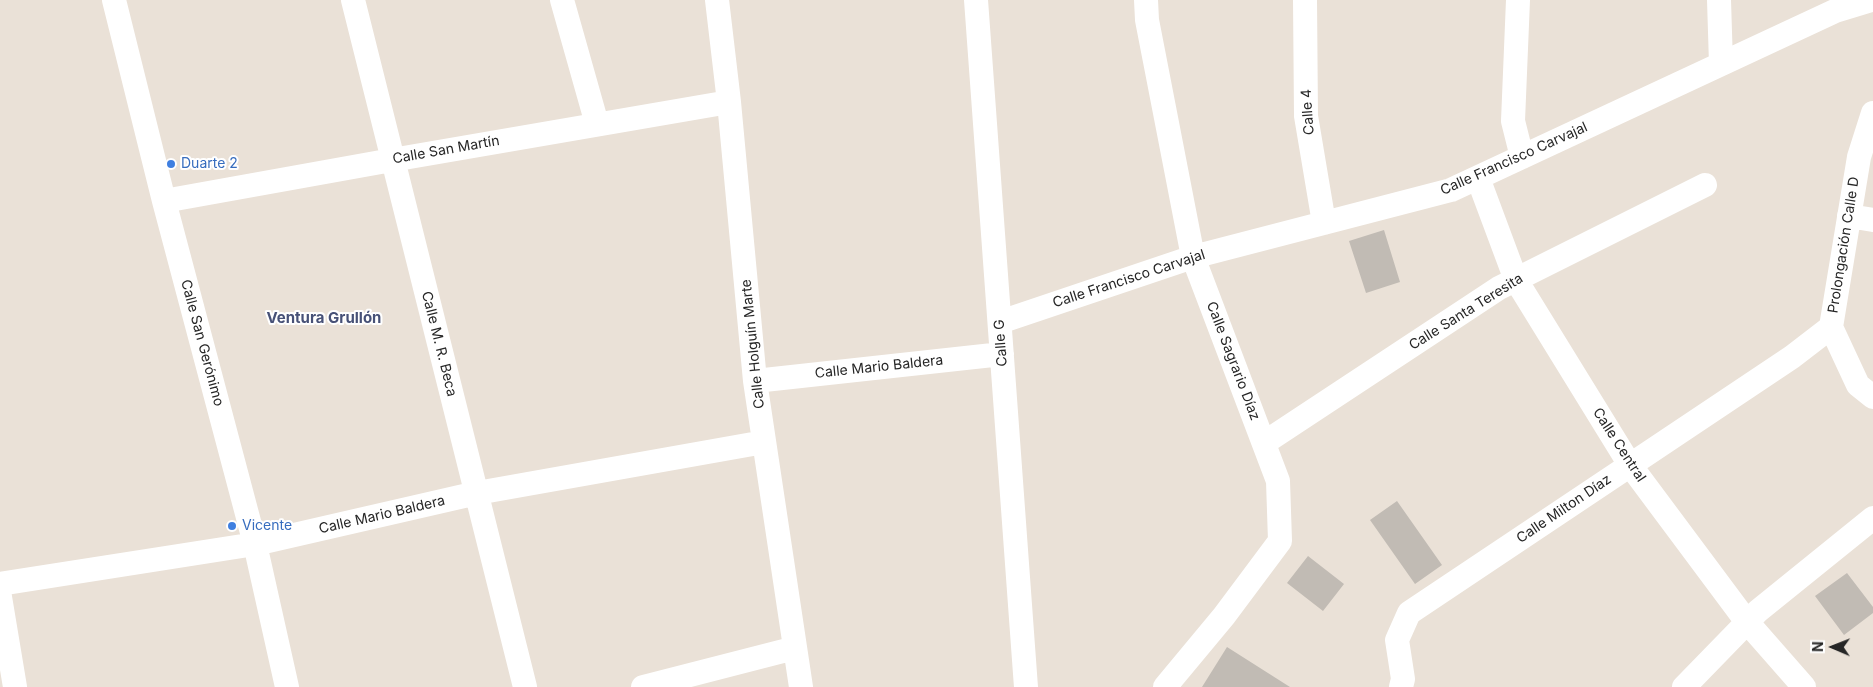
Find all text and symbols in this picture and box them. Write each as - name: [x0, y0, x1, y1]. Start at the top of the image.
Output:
- street label: Calle 4: [1298, 88, 1318, 136]
- street label: Calle Francisco Carvajal: [1438, 119, 1590, 199]
- street label: Calle San Martín: [391, 132, 501, 168]
- place label: Duarte 2: [181, 156, 238, 172]
- marker: Duarte 2: [165, 158, 177, 170]
- street label: Prolongación Calle D: [1825, 176, 1863, 314]
- street label: Calle Francisco Carvajal: [1051, 246, 1207, 312]
- street label: Calle Santa Teresita: [1406, 270, 1526, 354]
- street label: Calle San Gerónimo: [177, 278, 227, 408]
- street label: Calle Holguín Marte: [738, 278, 768, 410]
- street label: Calle M. R. Beca: [418, 290, 460, 398]
- street label: Calle Sagrario Díaz: [1203, 299, 1263, 423]
- district label: Ventura Grullón: [267, 309, 381, 327]
- street label: Calle G: [991, 319, 1011, 367]
- street label: Calle Mario Baldera: [814, 352, 944, 382]
- street label: Calle Central: [1589, 405, 1649, 485]
- street label: Calle Milton Díaz: [1513, 471, 1615, 547]
- street label: Calle Mario Baldera: [317, 492, 447, 538]
- place label: Vicente: [242, 518, 292, 534]
- marker: Vicente: [226, 520, 238, 532]
- north arrow: [1808, 622, 1858, 672]
- text: N: [1809, 641, 1826, 652]

